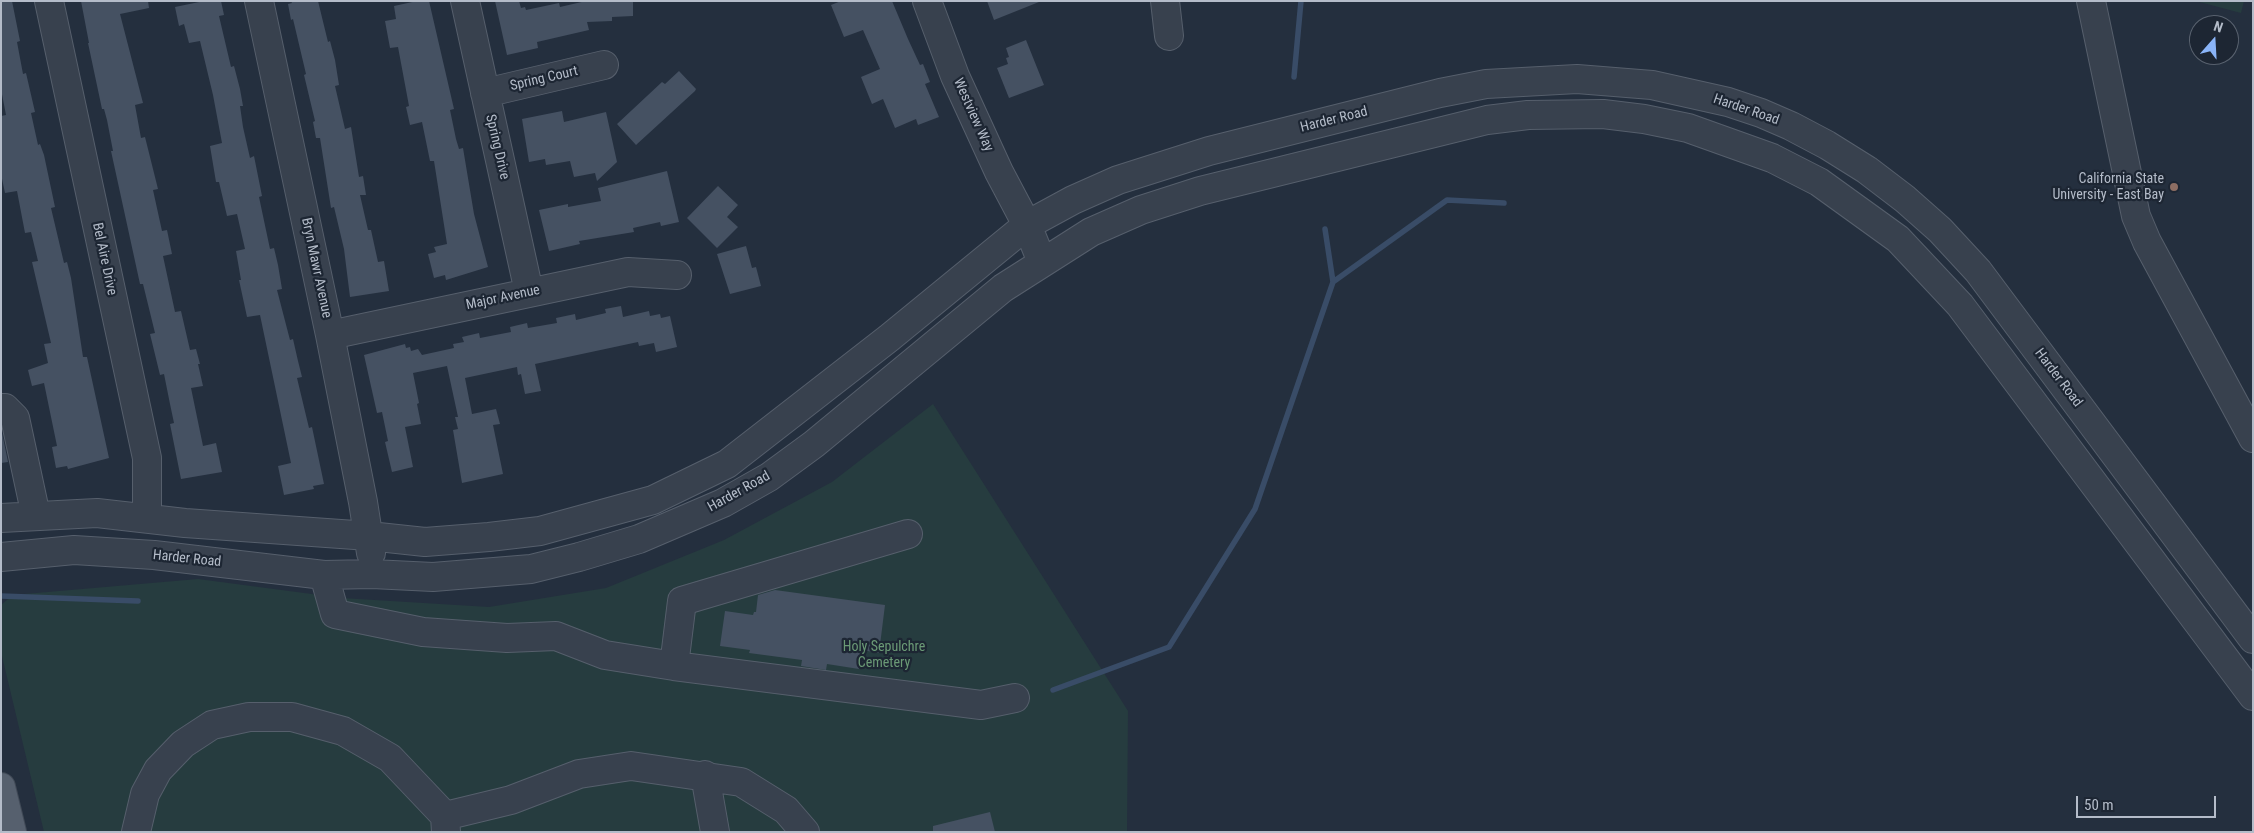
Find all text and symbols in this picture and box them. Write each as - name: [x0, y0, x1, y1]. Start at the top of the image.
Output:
- north arrow: [2189, 15, 2239, 65]
- text: N: [2212, 18, 2225, 36]
- street label: Spring Court: [508, 63, 580, 95]
- street label: Westview Way: [949, 76, 997, 154]
- street label: Harder Road: [1711, 91, 1781, 129]
- street label: Harder Road: [1299, 104, 1369, 136]
- street label: Spring Drive: [481, 113, 513, 181]
- place label: California State University - East Bay: [2052, 171, 2164, 203]
- marker: California State University - East Bay: [2168, 181, 2180, 193]
- street label: Bryn Mawr Avenue: [297, 216, 335, 320]
- street label: Bel Aire Drive: [88, 221, 120, 297]
- street label: Major Avenue: [464, 282, 542, 314]
- street label: Harder Road: [2031, 346, 2085, 410]
- street label: Harder Road: [705, 468, 773, 516]
- street label: Harder Road: [152, 547, 222, 571]
- park label: Holy Sepulchre Cemetery: [843, 639, 925, 672]
- scale bar: [2079, 786, 2219, 818]
- text: 50 m: [2084, 796, 2114, 814]

